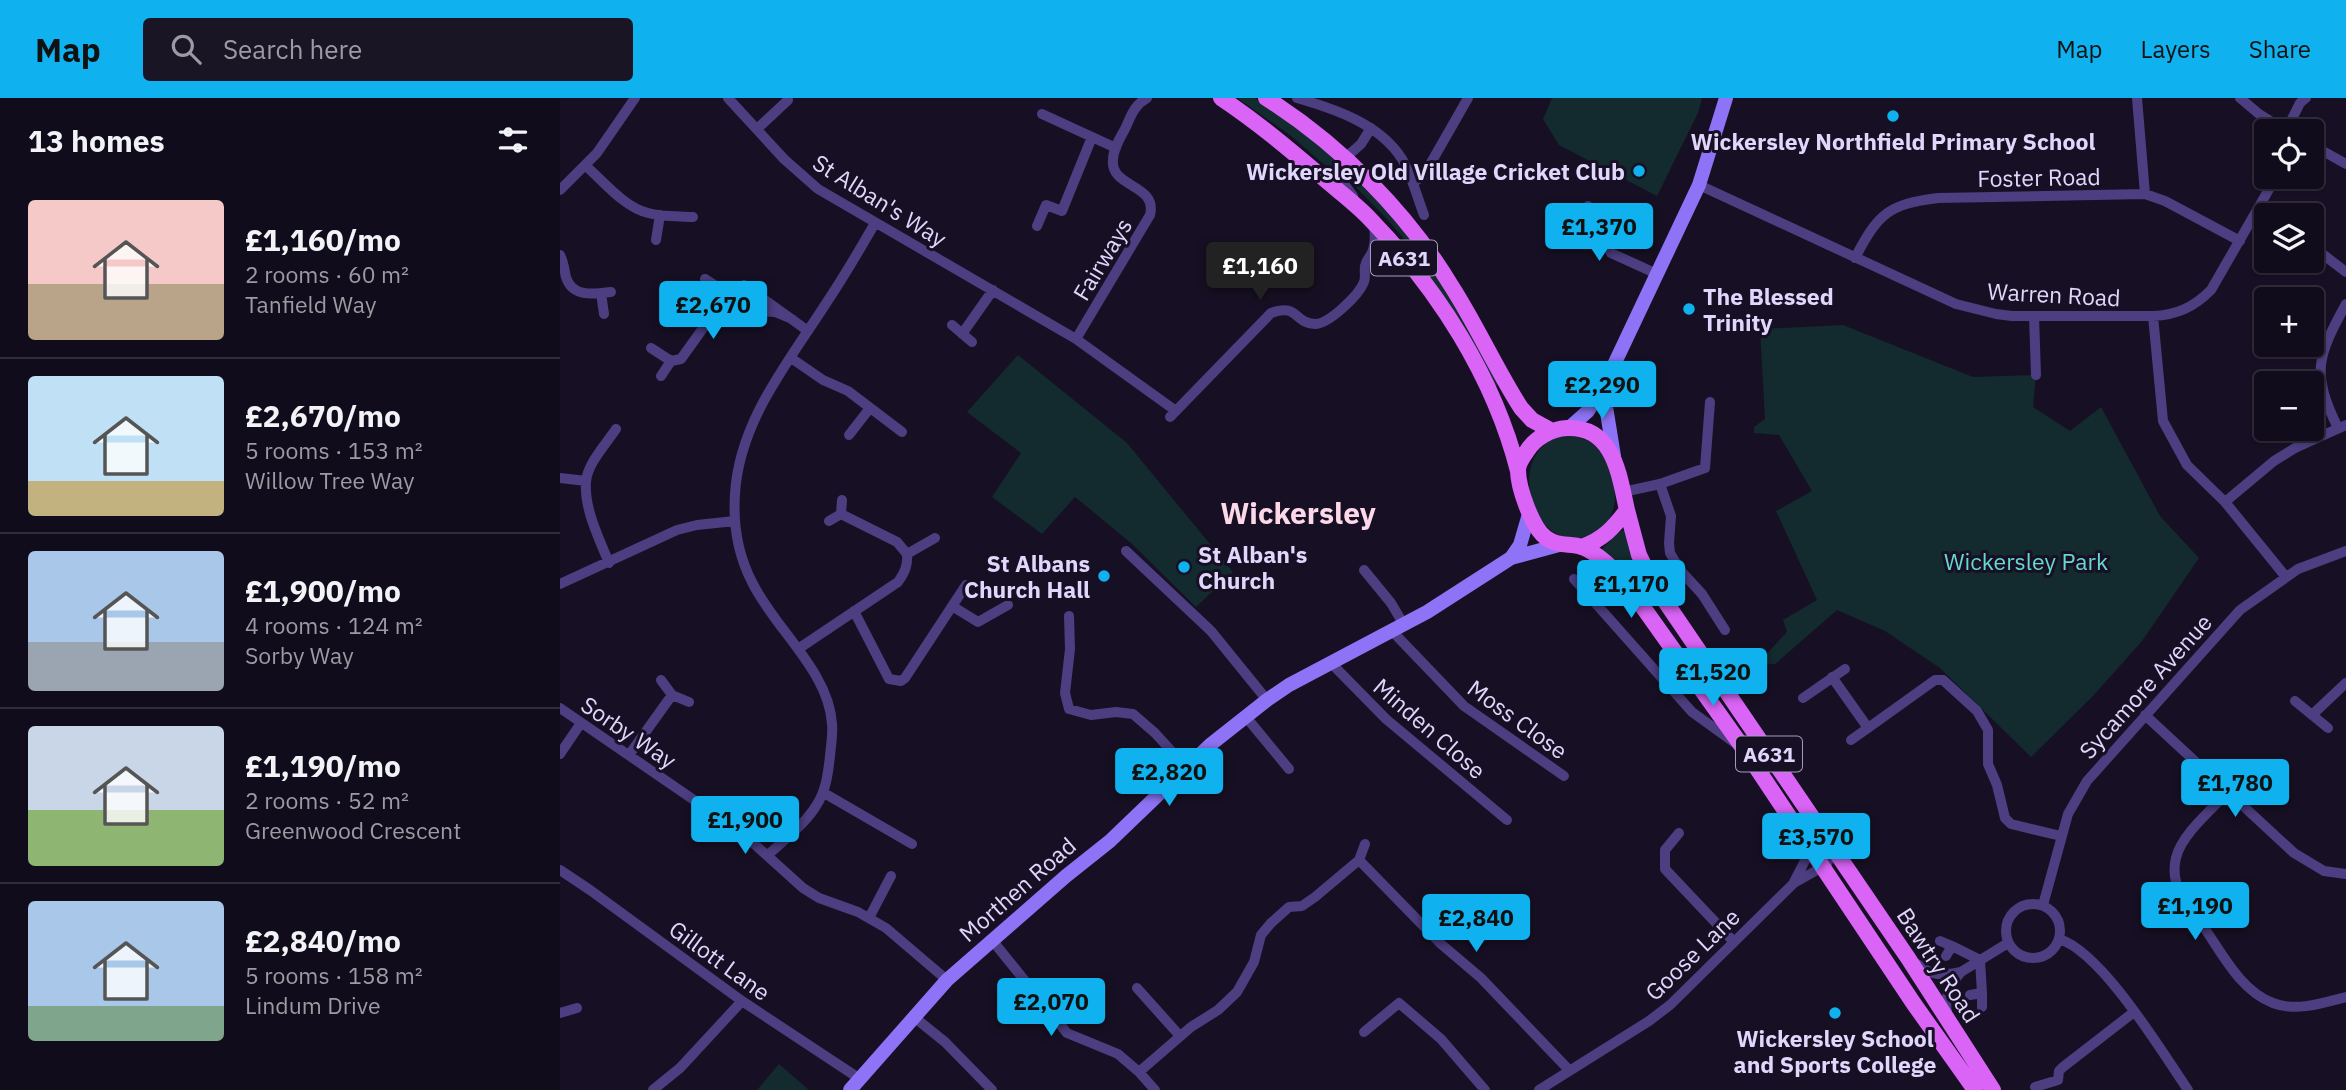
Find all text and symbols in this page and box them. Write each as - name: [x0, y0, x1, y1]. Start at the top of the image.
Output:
- search box: [143, 18, 633, 81]
- text: Map: [35, 28, 101, 71]
- icon: search: [167, 30, 205, 68]
- text: Search here: [223, 32, 362, 66]
- text: Map: [2056, 33, 2103, 65]
- text: Layers: [2141, 33, 2211, 65]
- text: Share: [2249, 33, 2311, 65]
- marker: Wickersley Northfield Primary School: [1885, 108, 1901, 124]
- map controls: [2254, 119, 2324, 441]
- button: locate: [2254, 119, 2324, 189]
- text: 13 homes: [28, 121, 165, 160]
- icon: filters: [494, 121, 532, 159]
- place label: Wickersley Northfield Primary School: [1691, 126, 2095, 156]
- street label: St Alban's Way: [807, 147, 953, 253]
- place label: Wickersley Old Village Cricket Club: [1246, 156, 1625, 186]
- street label: Foster Road: [1977, 161, 2101, 193]
- marker: Wickersley Old Village Cricket Club: [1631, 163, 1647, 179]
- button: layers: [2254, 203, 2324, 273]
- pin: £1,370: [1542, 204, 1656, 263]
- text: £1,370: [1561, 211, 1637, 241]
- street label: Fairways: [1066, 212, 1138, 306]
- text: £1,160/mo: [245, 220, 401, 259]
- icon: home: [84, 228, 168, 312]
- road number: A631: [1371, 240, 1437, 276]
- pin: £1,160: [1203, 242, 1317, 302]
- text: £1,160: [1222, 250, 1298, 280]
- text: 2 rooms · 60 m²: [245, 259, 409, 289]
- street label: Warren Road: [1987, 276, 2121, 312]
- place label: The Blessed Trinity: [1703, 281, 1834, 337]
- pin: £2,670: [656, 282, 770, 341]
- button: +: [2254, 287, 2324, 357]
- text: Tanfield Way: [245, 289, 377, 319]
- text: £2,670: [675, 289, 751, 319]
- marker: The Blessed Trinity: [1681, 301, 1697, 317]
- pin: £2,290: [1545, 362, 1659, 421]
- text: £2,290: [1564, 369, 1640, 399]
- button: −: [2254, 371, 2324, 441]
- text: £2,670/mo: [245, 396, 401, 435]
- icon: home: [84, 404, 168, 488]
- text: 5 rooms · 153 m²: [245, 435, 423, 465]
- text: Willow Tree Way: [245, 465, 415, 495]
- district label: Wickersley: [1220, 493, 1376, 532]
- place label: St Alban's Church: [1198, 539, 1307, 595]
- park label: Wickersley Park: [1944, 546, 2108, 576]
- place label: St Albans Church Hall: [964, 548, 1090, 604]
- marker: St Alban's Church: [1176, 559, 1192, 575]
- pin: £1,170: [1574, 560, 1688, 620]
- marker: St Albans Church Hall: [1096, 568, 1112, 584]
- text: £1,170: [1593, 568, 1669, 598]
- text: £1,900/mo: [245, 571, 401, 610]
- icon: home: [84, 579, 168, 663]
- street label: Sycamore Avenue: [2072, 607, 2218, 765]
- text: 4 rooms · 124 m²: [245, 610, 423, 640]
- text: Sorby Way: [245, 640, 354, 670]
- pin: £1,520: [1656, 648, 1770, 708]
- text: £1,520: [1675, 656, 1751, 686]
- street label: Minden Close: [1368, 671, 1492, 785]
- street label: Moss Close: [1462, 673, 1574, 765]
- street label: Sorby Way: [576, 689, 683, 775]
- road number: A631: [1736, 736, 1802, 772]
- text: £1,190/mo: [245, 746, 401, 785]
- pin: £2,820: [1112, 748, 1226, 808]
- icon: home: [84, 754, 168, 838]
- text: £2,820: [1131, 756, 1207, 786]
- pin: £1,780: [2178, 760, 2292, 819]
- text: £1,780: [2197, 767, 2273, 797]
- text: 2 rooms · 52 m²: [245, 785, 409, 815]
- pin: £1,900: [688, 796, 802, 856]
- text: £1,900: [707, 804, 783, 834]
- pin: £3,570: [1759, 814, 1873, 873]
- text: Greenwood Crescent: [245, 815, 461, 845]
- text: £3,570: [1778, 821, 1854, 851]
- street label: Morthen Road: [952, 830, 1082, 948]
- pin: £1,190: [2138, 882, 2252, 942]
- text: £1,190: [2157, 890, 2233, 920]
- pin: £2,840: [1419, 894, 1533, 954]
- street label: Goose Lane: [1638, 901, 1746, 1007]
- text: £2,840: [1438, 902, 1514, 932]
- street label: Bawtry Road: [1891, 902, 1987, 1028]
- street label: Gillott Lane: [664, 913, 776, 1007]
- text: £2,840/mo: [245, 921, 401, 960]
- icon: home: [84, 929, 168, 1013]
- text: 5 rooms · 158 m²: [245, 960, 423, 990]
- pin: £2,070: [994, 978, 1108, 1038]
- text: £2,070: [1013, 986, 1089, 1016]
- text: Lindum Drive: [245, 990, 381, 1020]
- marker: Wickersley School and Sports College: [1827, 1005, 1843, 1021]
- place label: Wickersley School and Sports College: [1734, 1023, 1936, 1079]

